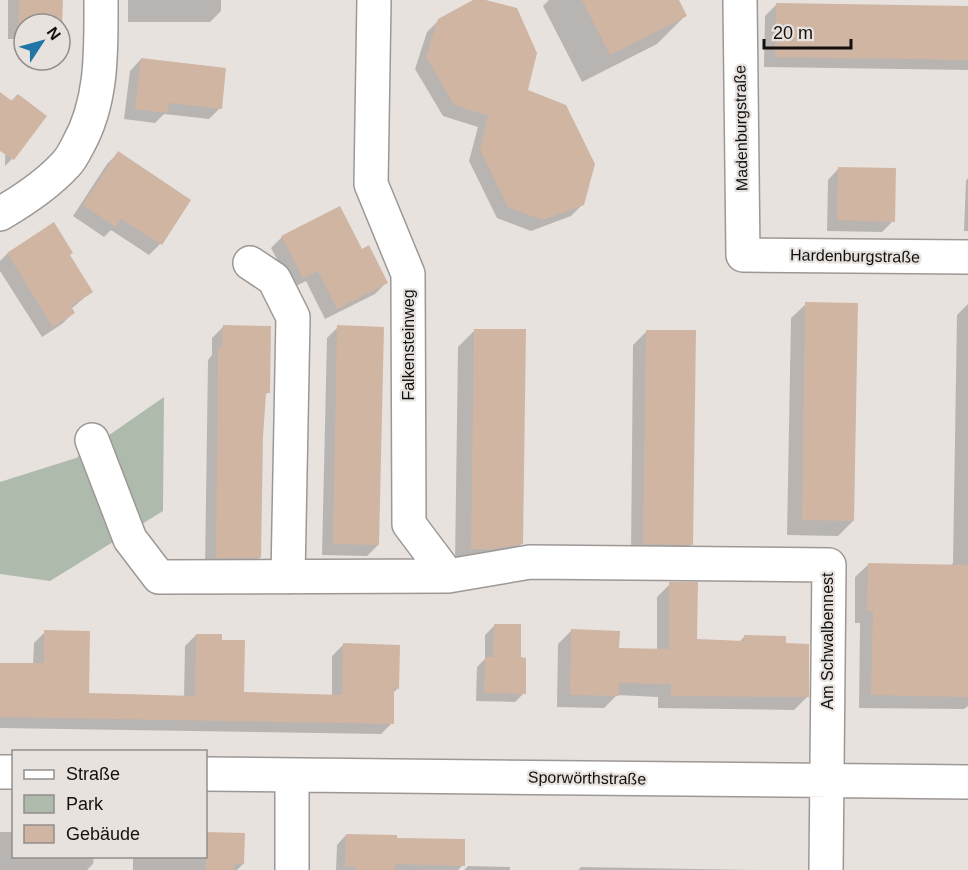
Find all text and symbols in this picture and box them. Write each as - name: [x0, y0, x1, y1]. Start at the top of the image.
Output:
- north arrow: [12, 12, 72, 72]
- scale bar: [764, 12, 851, 50]
- text: 20 m: [773, 23, 813, 43]
- text: N: [43, 24, 64, 43]
- street label: Madenburgstraße: [731, 65, 751, 191]
- street label: Hardenburgstraße: [790, 246, 920, 266]
- street label: Falkensteinweg: [400, 289, 417, 401]
- street label: Am Schwalbennest: [819, 572, 836, 709]
- legend: [12, 750, 207, 858]
- text: Straße: [66, 764, 120, 784]
- street label: Sporwörthstraße: [528, 768, 646, 788]
- text: Park: [66, 794, 104, 814]
- text: Gebäude: [66, 824, 140, 844]

